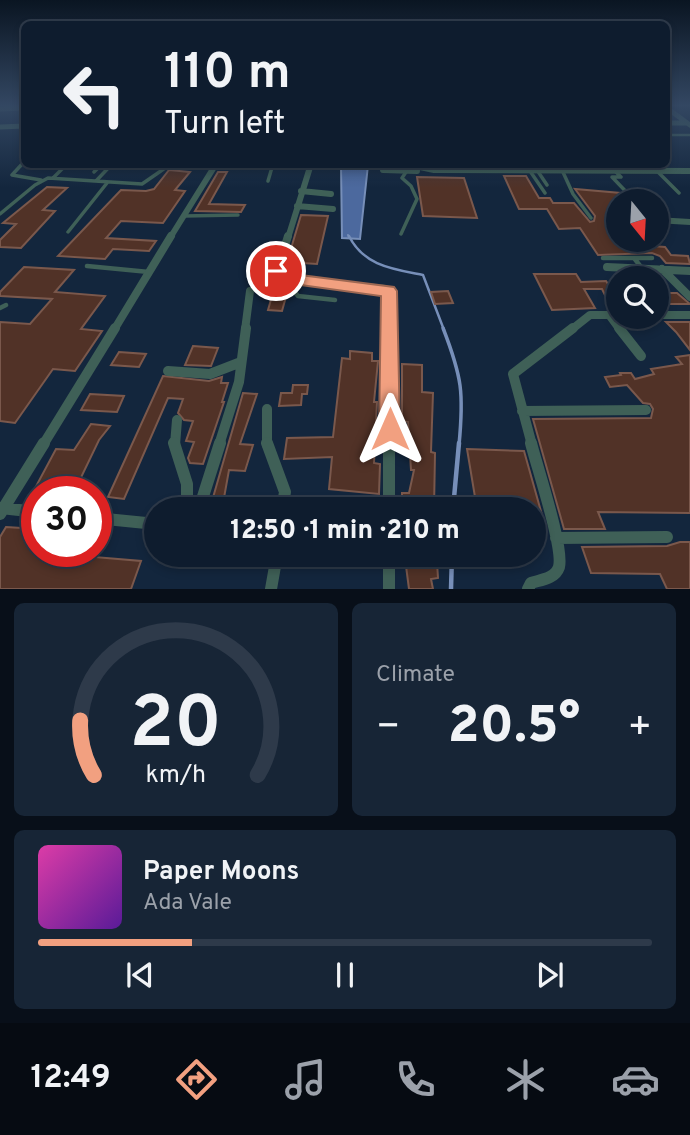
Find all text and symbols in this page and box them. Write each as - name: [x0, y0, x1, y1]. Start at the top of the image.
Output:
- text: 110 m: [164, 44, 291, 106]
- icon: left: [49, 49, 140, 140]
- text: Turn left: [164, 105, 285, 145]
- north arrow: [606, 189, 668, 252]
- map controls: [606, 189, 669, 329]
- pin: [246, 241, 306, 301]
- icon: arrive: [257, 252, 295, 290]
- button: search: [606, 266, 669, 329]
- position arrow: [353, 392, 427, 466]
- speed limit sign: 30: [21, 476, 112, 567]
- text: 12:50 · 1 min · 210 m: [230, 515, 460, 548]
- text: Climate: [376, 661, 455, 690]
- text: 20: [130, 682, 222, 774]
- text: 20.5°: [448, 695, 580, 761]
- text: −: [376, 704, 401, 753]
- text: +: [627, 704, 652, 753]
- text: km/h: [146, 760, 206, 792]
- text: Paper Moons: [143, 856, 299, 889]
- text: Ada Vale: [143, 889, 232, 918]
- icon: previous: [121, 956, 159, 994]
- icon: pause: [326, 956, 364, 994]
- icon: next: [531, 956, 569, 994]
- icon: directions: [172, 1055, 221, 1104]
- icon: music: [281, 1055, 330, 1104]
- icon: phone: [391, 1055, 440, 1104]
- icon: climate: [501, 1055, 550, 1104]
- icon: car: [611, 1055, 660, 1104]
- text: 12:49: [30, 1059, 111, 1099]

